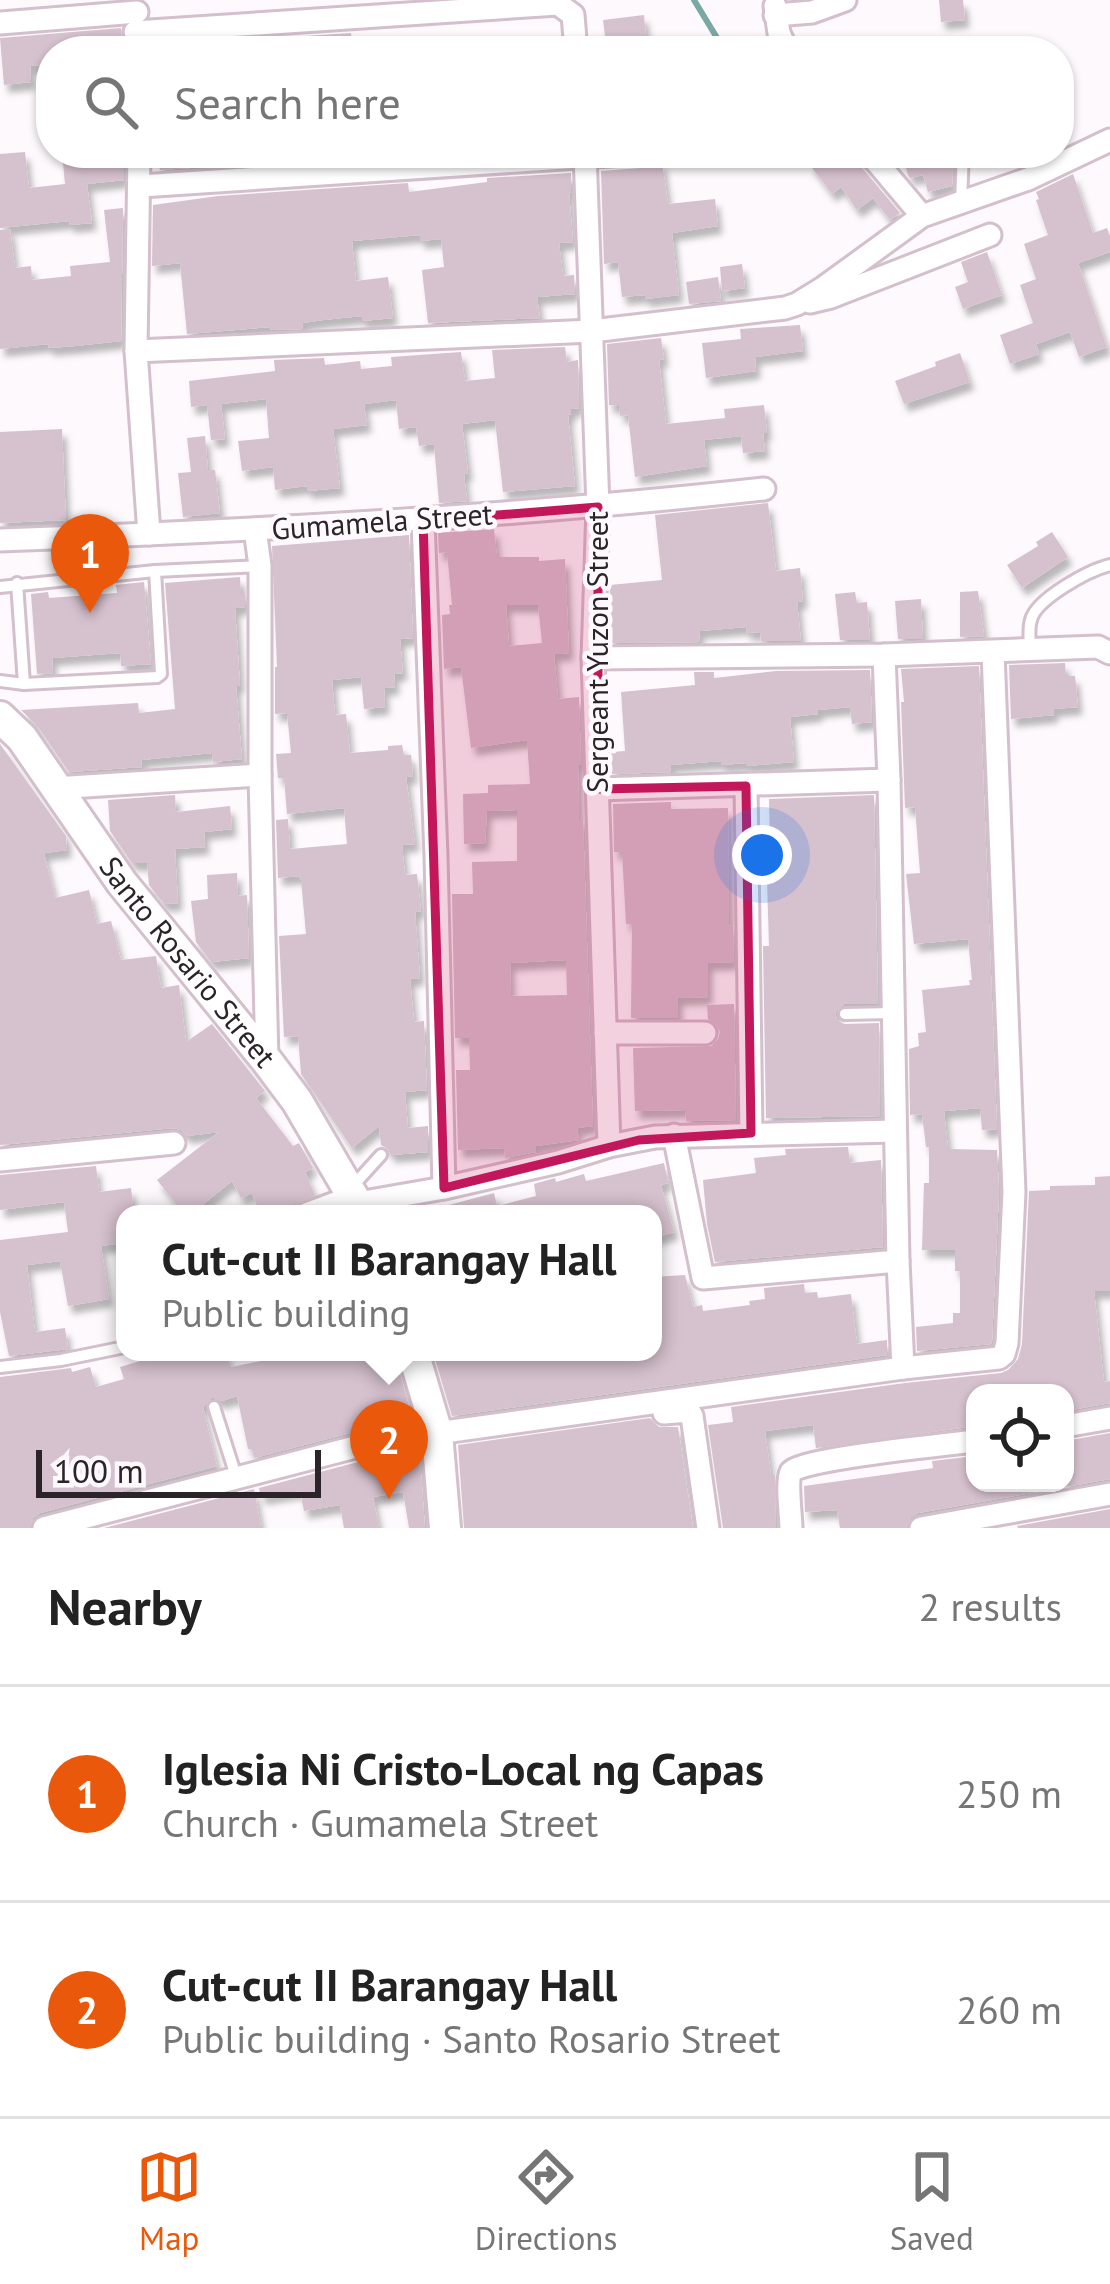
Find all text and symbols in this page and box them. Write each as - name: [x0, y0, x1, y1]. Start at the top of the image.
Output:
- search box: [36, 36, 1074, 168]
- icon: search: [78, 69, 144, 135]
- text: Search here: [174, 73, 401, 131]
- street label: Gumamela Street: [270, 493, 494, 548]
- street label: Sergeant Yuzon Street: [577, 511, 616, 793]
- pin: 1: [51, 514, 129, 613]
- your location: [732, 825, 792, 885]
- street label: Santo Rosario Street: [91, 848, 285, 1075]
- popup: [116, 1205, 662, 1361]
- text: Cut-cut II Barangay Hall: [161, 1229, 617, 1287]
- text: Public building: [161, 1287, 410, 1338]
- map controls: [966, 1384, 1074, 1492]
- button: locate: [966, 1384, 1074, 1492]
- pin: 2: [350, 1400, 428, 1499]
- scale bar: [36, 1444, 321, 1497]
- text: 100 m: [54, 1449, 144, 1492]
- text: Nearby: [48, 1573, 202, 1639]
- text: 2 results: [919, 1581, 1062, 1632]
- text: Iglesia Ni Cristo-Local ng Capas: [162, 1739, 764, 1797]
- text: 1: [76, 1768, 98, 1819]
- text: 250 m: [956, 1768, 1062, 1819]
- text: Church · Gumamela Street: [162, 1797, 598, 1848]
- text: Cut-cut II Barangay Hall: [162, 1955, 617, 2013]
- text: 2: [76, 1984, 98, 2035]
- text: 260 m: [956, 1984, 1062, 2035]
- text: Public building · Santo Rosario Street: [162, 2013, 780, 2064]
- tab: Map: [136, 2144, 202, 2259]
- tab: Directions: [475, 2144, 617, 2259]
- tab: Saved: [890, 2144, 974, 2259]

